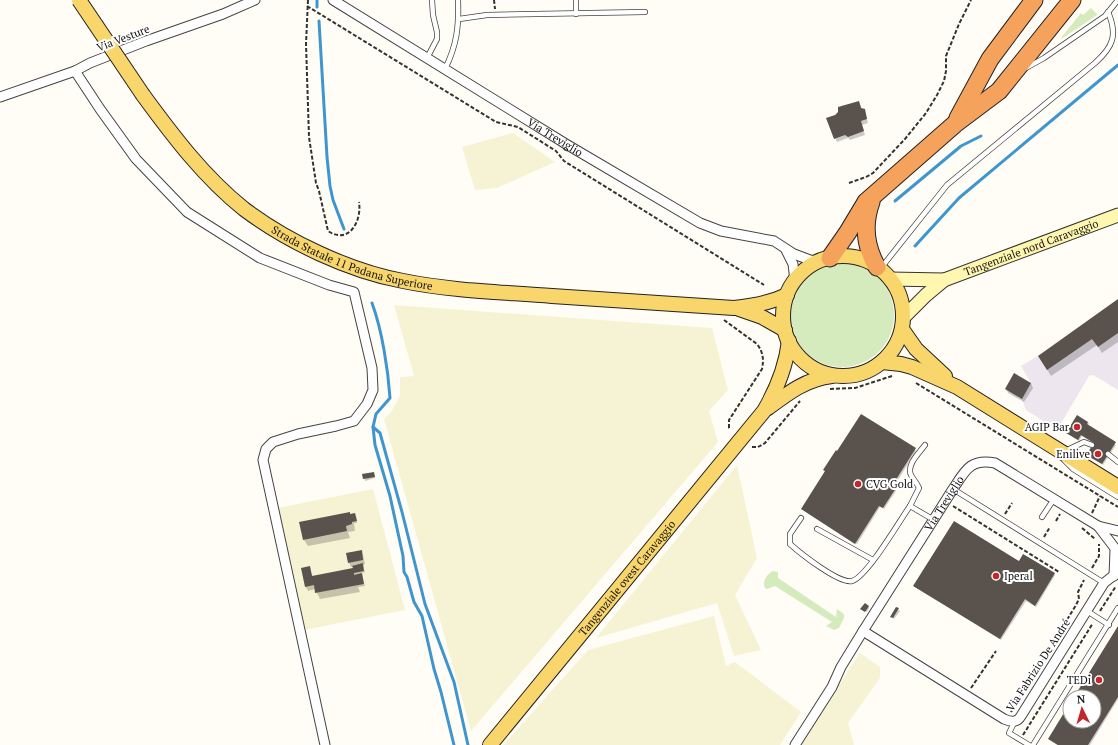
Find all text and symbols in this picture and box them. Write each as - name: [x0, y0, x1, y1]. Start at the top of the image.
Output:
- street label: Via Vesture: [94, 21, 152, 55]
- street label: Via Treviglio: [525, 115, 585, 159]
- street label: Tangenziale nord Caravaggio: [962, 216, 1100, 279]
- street label: Strada Statale 11 Padana Superiore: [269, 222, 434, 293]
- place label: AGIP Bar: [1025, 420, 1070, 434]
- marker: AGIP Bar: [1072, 422, 1082, 432]
- place label: Enilive: [1056, 447, 1090, 461]
- marker: Enilive: [1093, 449, 1103, 459]
- street label: Via Treviglio: [921, 473, 967, 534]
- place label: CVG Gold: [866, 477, 913, 491]
- marker: CVG Gold: [853, 479, 863, 489]
- street label: Tangenziale ovest Caravaggio: [576, 517, 678, 639]
- place label: Iperal: [1004, 569, 1033, 583]
- marker: Iperal: [991, 571, 1001, 581]
- street label: Via Fabrizio De André: [1003, 616, 1073, 714]
- place label: TEDi: [1067, 673, 1091, 687]
- marker: TEDi: [1094, 675, 1104, 685]
- north arrow: [1062, 689, 1102, 729]
- text: N: [1076, 692, 1087, 706]

